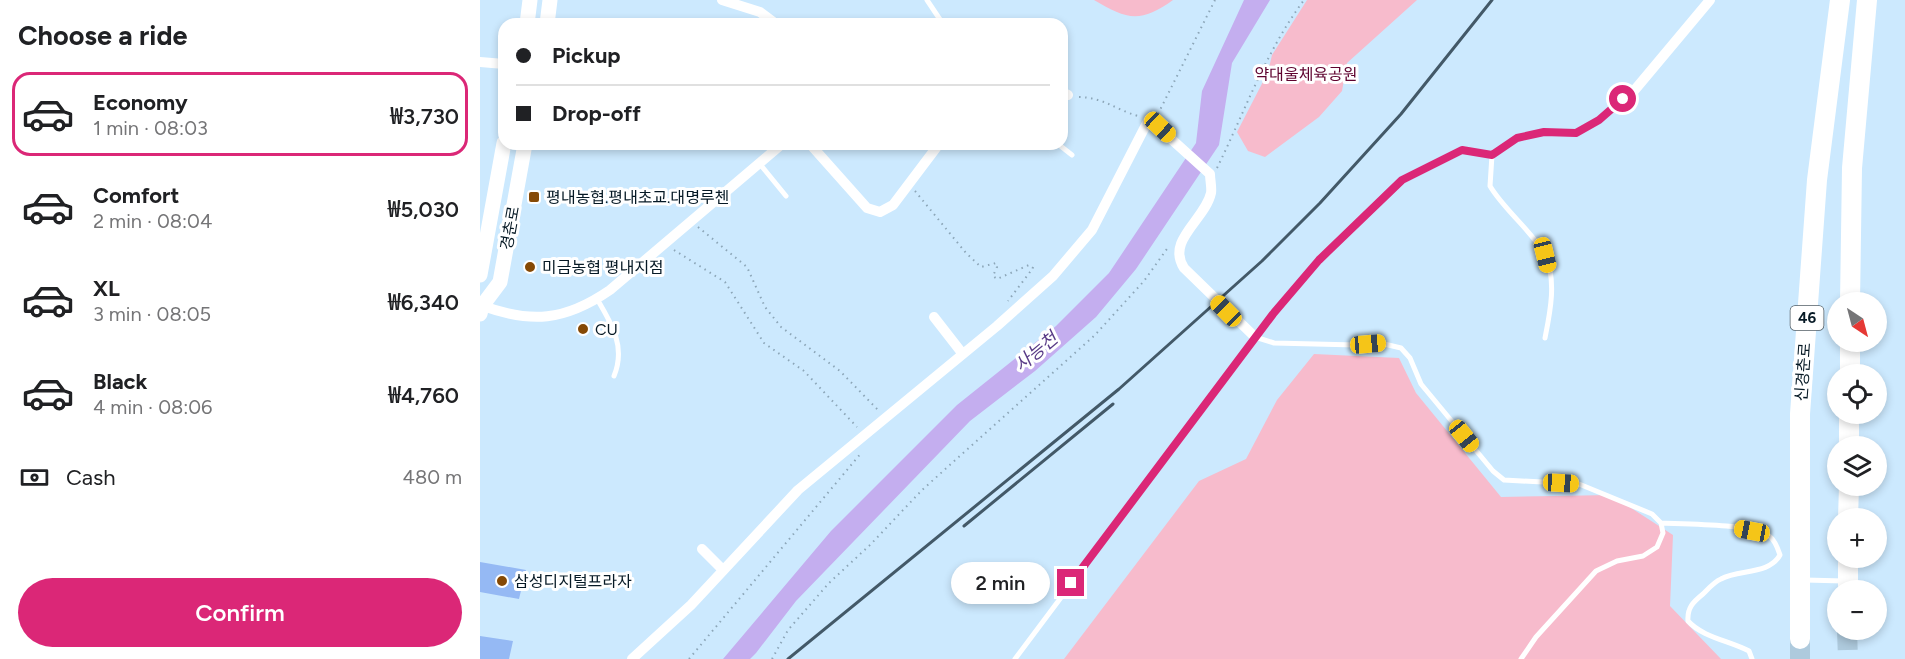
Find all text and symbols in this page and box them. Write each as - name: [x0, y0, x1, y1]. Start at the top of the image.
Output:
- text: Choose a ride: [18, 19, 187, 52]
- text: Pickup: [552, 42, 621, 69]
- park label: 약대울체육공원: [1254, 65, 1358, 84]
- route start: [1609, 85, 1636, 112]
- icon: car: [21, 87, 75, 141]
- text: Economy: [93, 89, 188, 116]
- text: Drop-off: [552, 100, 641, 127]
- text: ₩3,730: [390, 103, 459, 130]
- car: [1141, 108, 1179, 146]
- text: 1 min · 08:03: [93, 116, 208, 140]
- icon: car: [21, 180, 75, 234]
- text: Comfort: [93, 182, 179, 209]
- place label: 평내농협.평내초교.대명루첸: [546, 188, 729, 207]
- marker: 평내농협.평내초교.대명루첸: [527, 190, 541, 204]
- text: ₩5,030: [388, 196, 459, 223]
- street label: 경춘로: [497, 204, 523, 251]
- text: 2 min · 08:04: [93, 209, 212, 233]
- car: [1532, 235, 1558, 275]
- place label: 미금농협 평내지점: [542, 258, 664, 277]
- marker: 미금농협 평내지점: [523, 260, 537, 274]
- icon: car: [21, 273, 75, 327]
- text: XL: [93, 275, 120, 302]
- text: ₩6,340: [388, 289, 459, 316]
- car: [1207, 292, 1245, 330]
- north arrow: [1827, 292, 1887, 352]
- map controls: [1827, 292, 1887, 640]
- text: 3 min · 08:05: [93, 302, 211, 326]
- road number: 46: [1790, 306, 1824, 330]
- place label: CU: [595, 320, 618, 339]
- marker: CU: [576, 322, 590, 336]
- water label: 사능천: [1010, 326, 1064, 376]
- car: [1349, 333, 1387, 355]
- street label: 신경춘로: [1791, 342, 1815, 402]
- button: locate: [1827, 364, 1887, 424]
- icon: car: [21, 366, 75, 420]
- text: Black: [93, 368, 147, 395]
- text: ₩4,760: [388, 382, 459, 409]
- text: 4 min · 08:06: [93, 395, 212, 419]
- car: [1446, 416, 1482, 456]
- button: layers: [1827, 436, 1887, 496]
- icon: cash: [18, 461, 51, 494]
- text: Cash: [66, 464, 116, 491]
- text: 480 m: [403, 465, 462, 489]
- car: [1543, 473, 1579, 493]
- button: +: [1827, 508, 1887, 568]
- car: [1733, 519, 1771, 543]
- callout: 2 min: [951, 562, 1050, 604]
- route end: [1057, 569, 1084, 596]
- text: 2 min: [976, 571, 1025, 595]
- place label: 삼성디지털프라자: [514, 572, 632, 591]
- marker: 삼성디지털프라자: [495, 574, 509, 588]
- button: Confirm: [18, 578, 462, 647]
- button: −: [1827, 580, 1887, 640]

